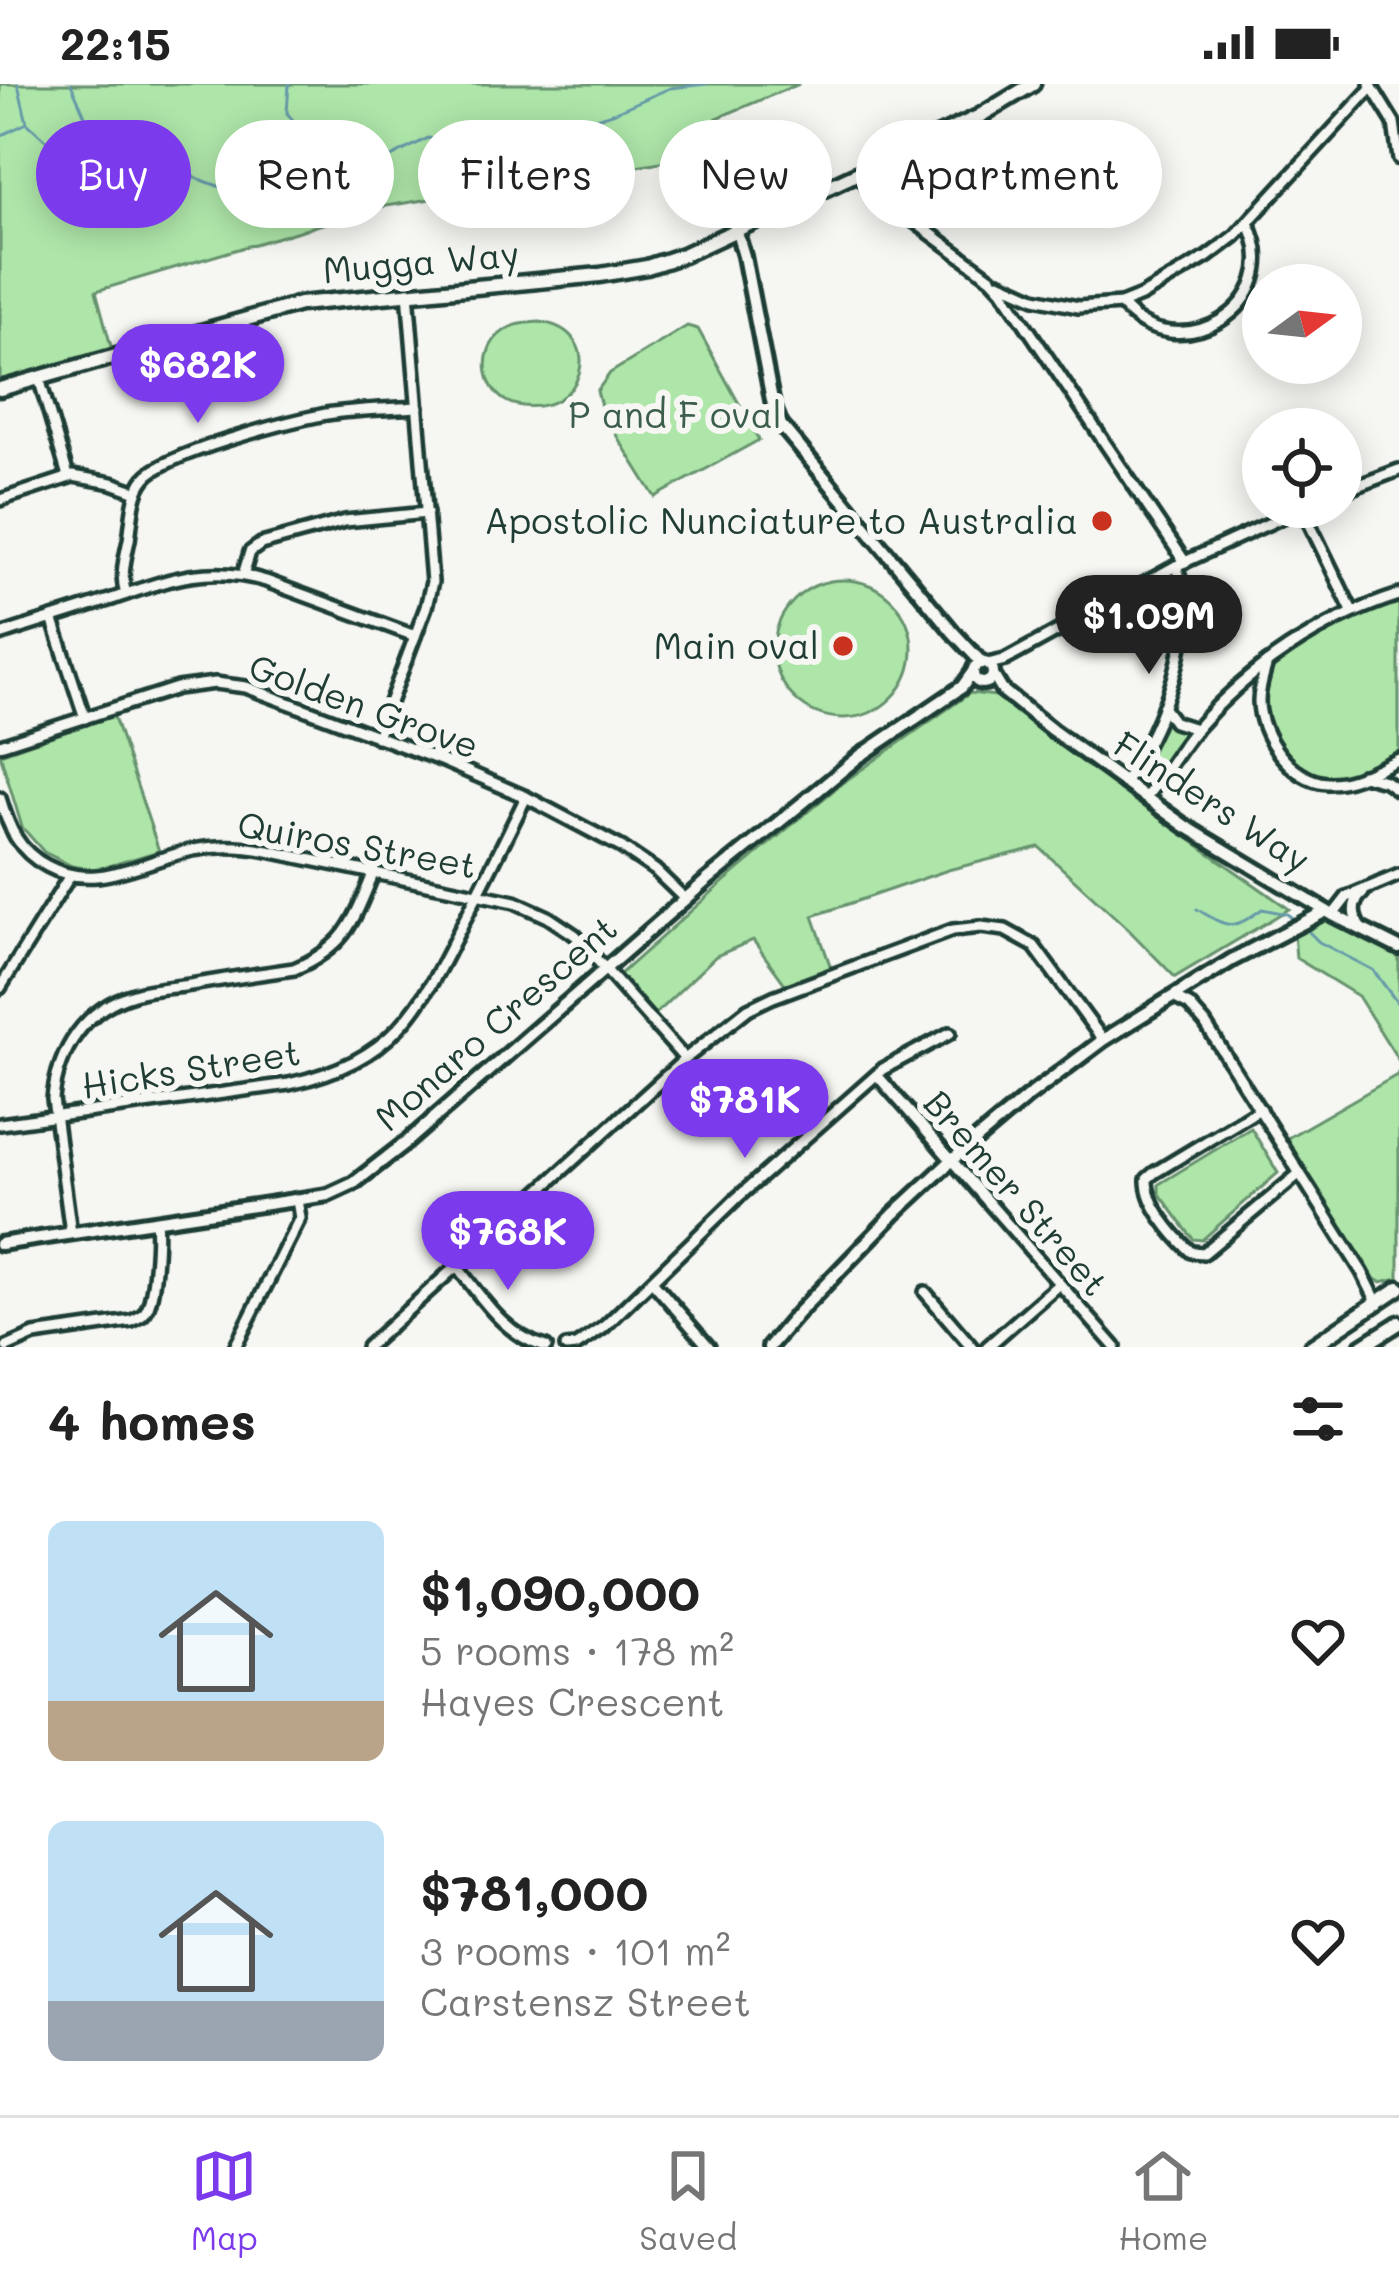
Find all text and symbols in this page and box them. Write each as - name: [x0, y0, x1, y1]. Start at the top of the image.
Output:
- text: 22:15: [60, 13, 171, 71]
- chip: Buy: [36, 120, 191, 228]
- chip: Rent: [215, 120, 394, 228]
- chip: Filters: [418, 120, 635, 228]
- chip: New: [659, 120, 832, 228]
- chip: Apartment: [856, 120, 1162, 228]
- street label: Mugga Way: [321, 229, 521, 293]
- north arrow: [1242, 264, 1362, 384]
- map controls: [1242, 264, 1362, 528]
- pin: $682K: [114, 324, 282, 426]
- text: $682K: [138, 337, 258, 388]
- park label: P and F oval: [568, 390, 782, 437]
- button: locate: [1242, 408, 1362, 528]
- place label: Apostolic Nunciature to Australia: [484, 496, 1078, 543]
- marker: Apostolic Nunciature to Australia: [1089, 508, 1115, 534]
- pin: $1.09M: [1051, 575, 1247, 677]
- text: $1.09M: [1082, 588, 1216, 639]
- place label: Main oval: [654, 621, 819, 668]
- marker: Main oval: [830, 633, 856, 659]
- street label: Golden Grove: [243, 641, 486, 768]
- street label: Flinders Way: [1105, 720, 1320, 883]
- street label: Quiros Street: [234, 799, 480, 888]
- street label: Monaro Crescent: [364, 904, 626, 1140]
- street label: Hicks Street: [78, 1027, 303, 1108]
- pin: $781K: [661, 1059, 829, 1161]
- text: $781K: [689, 1072, 801, 1123]
- street label: Bremer Street: [915, 1079, 1119, 1305]
- pin: $768K: [424, 1191, 592, 1293]
- text: $768K: [448, 1204, 568, 1255]
- text: 4 homes: [48, 1386, 256, 1453]
- icon: filters: [1285, 1386, 1351, 1452]
- text: $1,090,000: [420, 1557, 700, 1624]
- icon: home: [144, 1569, 288, 1713]
- icon: heart: [1285, 1608, 1351, 1674]
- text: 5 rooms · 178 m²: [420, 1624, 734, 1675]
- text: Hayes Crescent: [420, 1675, 724, 1726]
- text: $781,000: [420, 1857, 648, 1924]
- icon: home: [144, 1869, 288, 2013]
- icon: heart: [1285, 1908, 1351, 1974]
- text: 3 rooms · 101 m²: [420, 1924, 730, 1975]
- text: Carstensz Street: [420, 1975, 751, 2026]
- tab: Map: [191, 2143, 258, 2258]
- tab: Saved: [639, 2143, 737, 2258]
- tab: Home: [1119, 2143, 1208, 2258]

